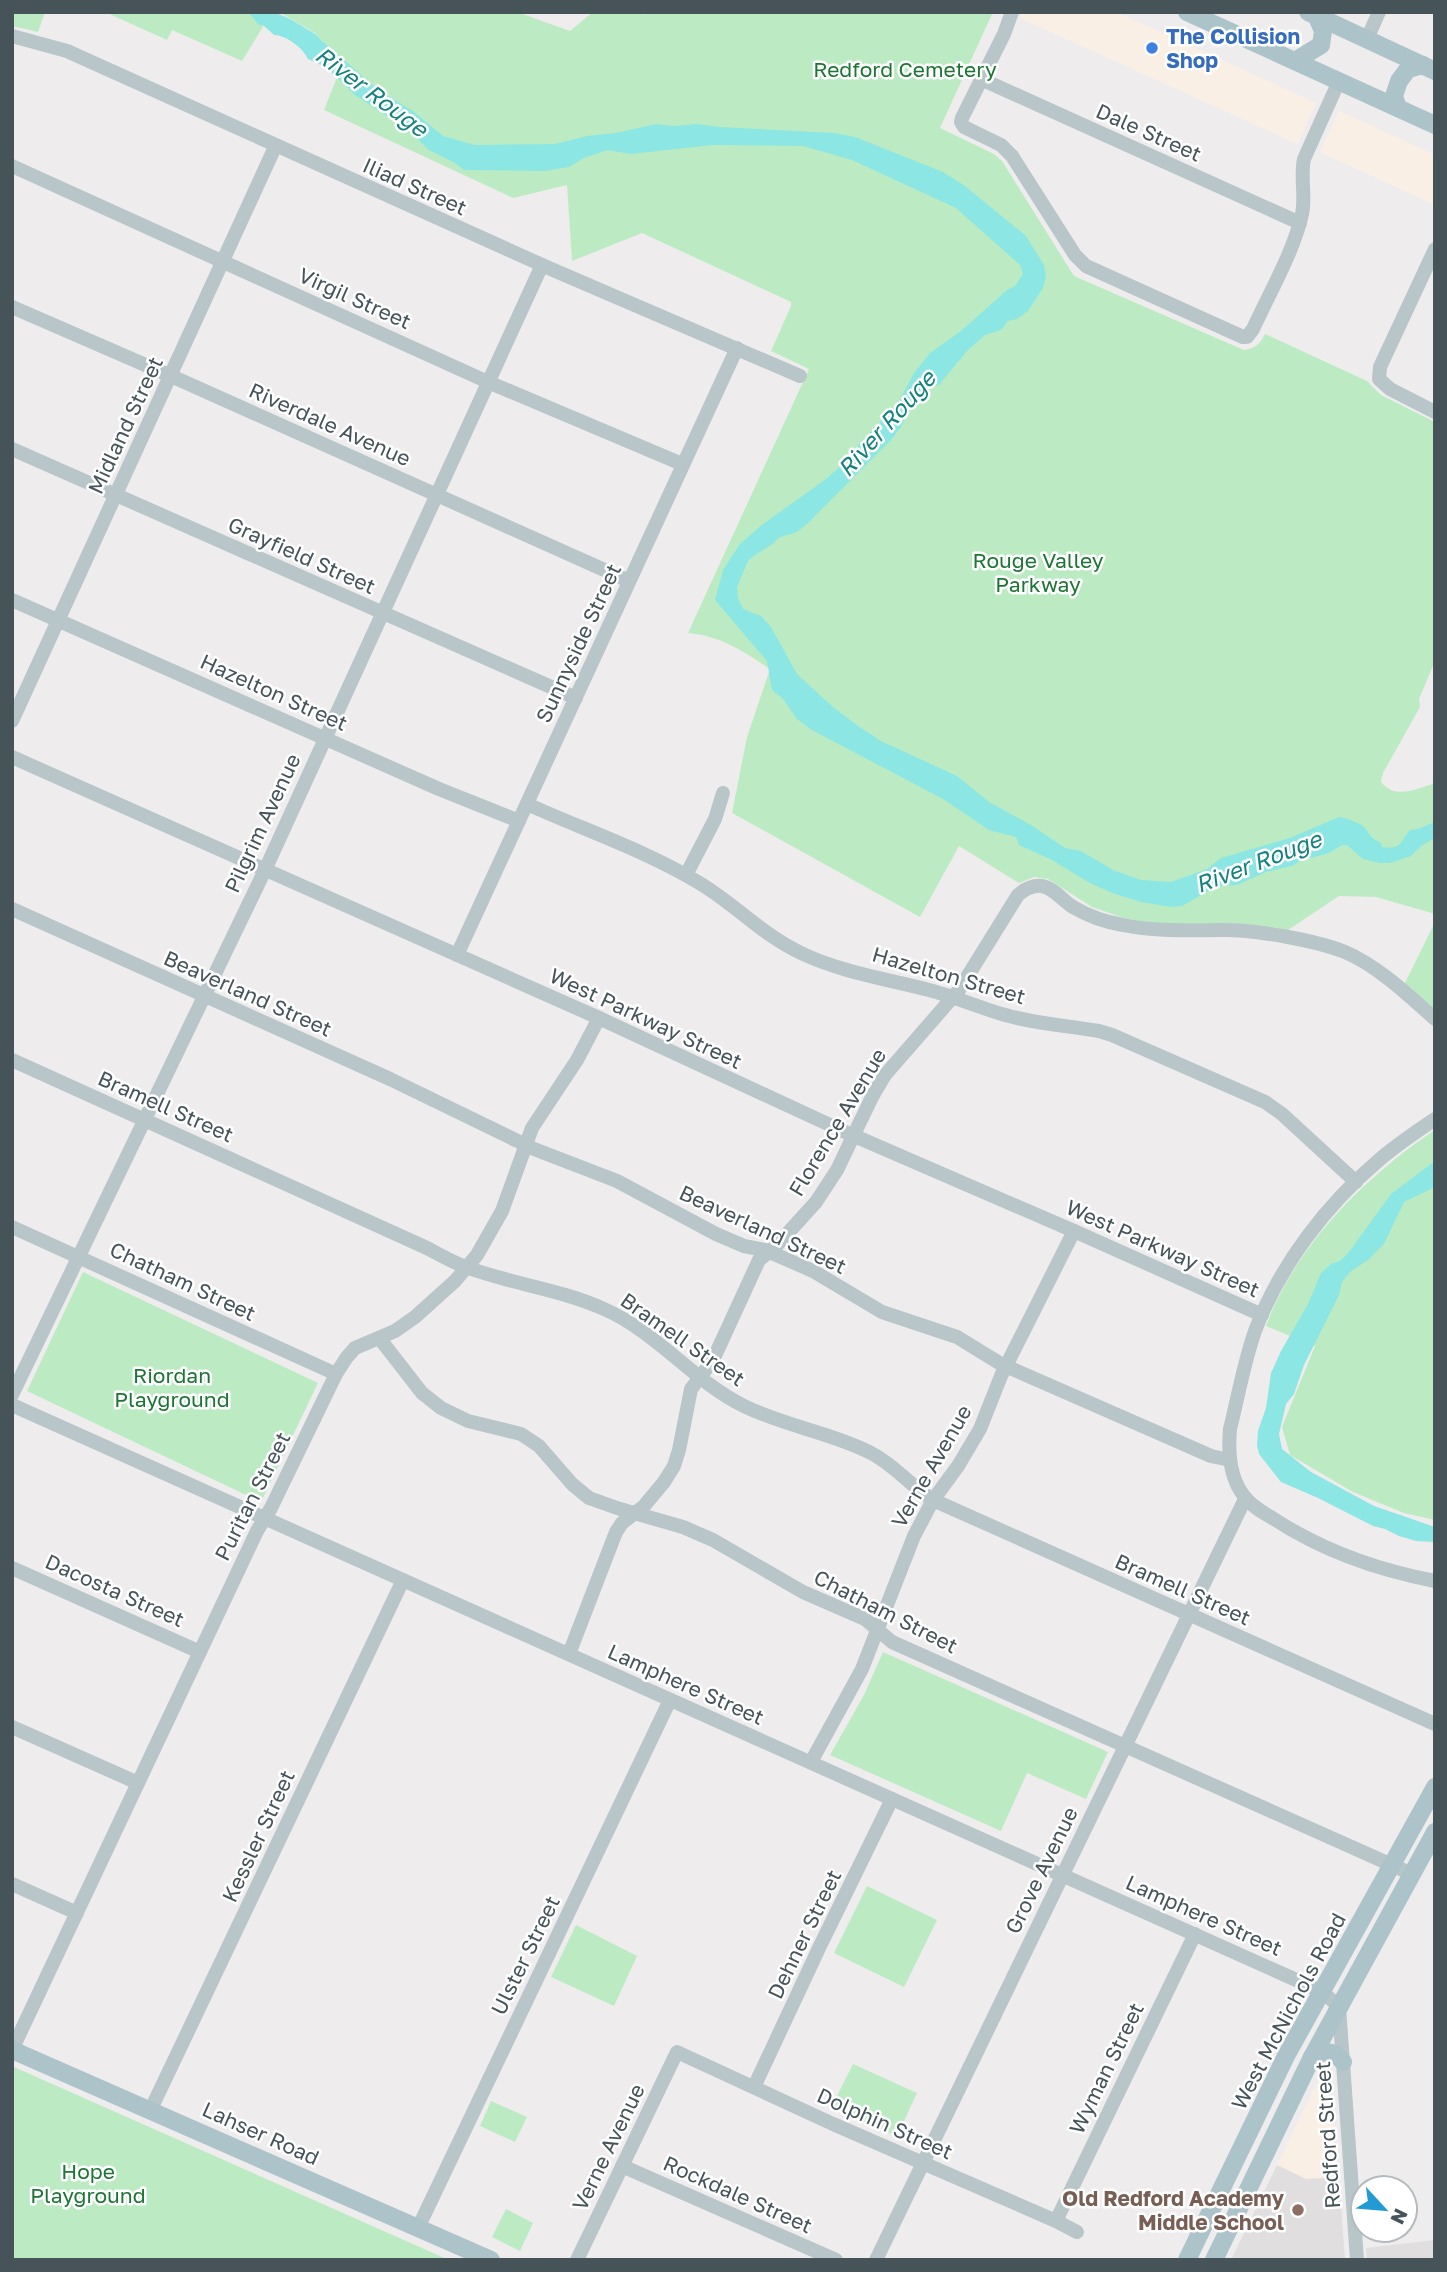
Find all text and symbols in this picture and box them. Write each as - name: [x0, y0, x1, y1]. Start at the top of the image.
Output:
- place label: The Collision Shop: [1166, 23, 1300, 73]
- water label: River Rouge: [311, 40, 435, 143]
- marker: The Collision Shop: [1144, 40, 1160, 56]
- park label: Redford Cemetery: [813, 56, 997, 82]
- street label: Dale Street: [1092, 97, 1206, 167]
- street label: Iliad Street: [359, 152, 471, 220]
- street label: Virgil Street: [295, 262, 415, 334]
- street label: Midland Street: [82, 352, 168, 498]
- water label: River Rouge: [831, 363, 942, 482]
- street label: Riverdale Avenue: [245, 377, 415, 471]
- street label: Grayfield Street: [224, 511, 380, 599]
- park label: Rouge Valley Parkway: [972, 547, 1104, 597]
- street label: Sunnyside Street: [530, 559, 626, 727]
- street label: Hazelton Street: [196, 648, 352, 736]
- street label: Pilgrim Avenue: [218, 749, 306, 897]
- water label: River Rouge: [1191, 824, 1327, 898]
- street label: Hazelton Street: [869, 941, 1029, 1009]
- street label: Beaverland Street: [160, 944, 336, 1042]
- street label: West Parkway Street: [546, 962, 746, 1074]
- street label: Florence Avenue: [783, 1043, 891, 1201]
- street label: Bramell Street: [94, 1065, 238, 1147]
- street label: Beaverland Street: [675, 1179, 851, 1279]
- street label: West Parkway Street: [1062, 1194, 1264, 1302]
- street label: Chatham Street: [106, 1236, 260, 1326]
- street label: Bramell Street: [616, 1287, 750, 1391]
- park label: Riordan Playground: [114, 1362, 230, 1412]
- street label: Verne Avenue: [885, 1400, 977, 1532]
- street label: Puritan Street: [208, 1427, 296, 1565]
- street label: Dacosta Street: [41, 1548, 189, 1632]
- street label: Bramell Street: [1111, 1548, 1255, 1630]
- street label: Chatham Street: [810, 1564, 962, 1658]
- street label: Lamphere Street: [604, 1638, 768, 1730]
- street label: Kessler Street: [216, 1766, 300, 1906]
- street label: Grove Avenue: [999, 1802, 1083, 1938]
- street label: Dehner Street: [762, 1865, 846, 2003]
- street label: Lamphere Street: [1122, 1869, 1286, 1961]
- street label: Ulster Street: [485, 1891, 565, 2019]
- street label: West McNichols Road: [1225, 1908, 1351, 2114]
- street label: Wyman Street: [1063, 1998, 1149, 2138]
- street label: Redford Street: [1309, 2061, 1345, 2209]
- street label: Verne Avenue: [566, 2079, 650, 2215]
- street label: Dolphin Street: [813, 2081, 957, 2165]
- street label: Lahser Road: [199, 2096, 323, 2170]
- street label: Rockdale Street: [659, 2149, 817, 2239]
- park label: Hope Playground: [30, 2158, 146, 2208]
- north arrow: [1349, 2174, 1419, 2244]
- place label: Old Redford Academy Middle School: [1062, 2185, 1284, 2235]
- marker: Old Redford Academy Middle School: [1290, 2202, 1306, 2218]
- text: N: [1386, 2205, 1413, 2228]

